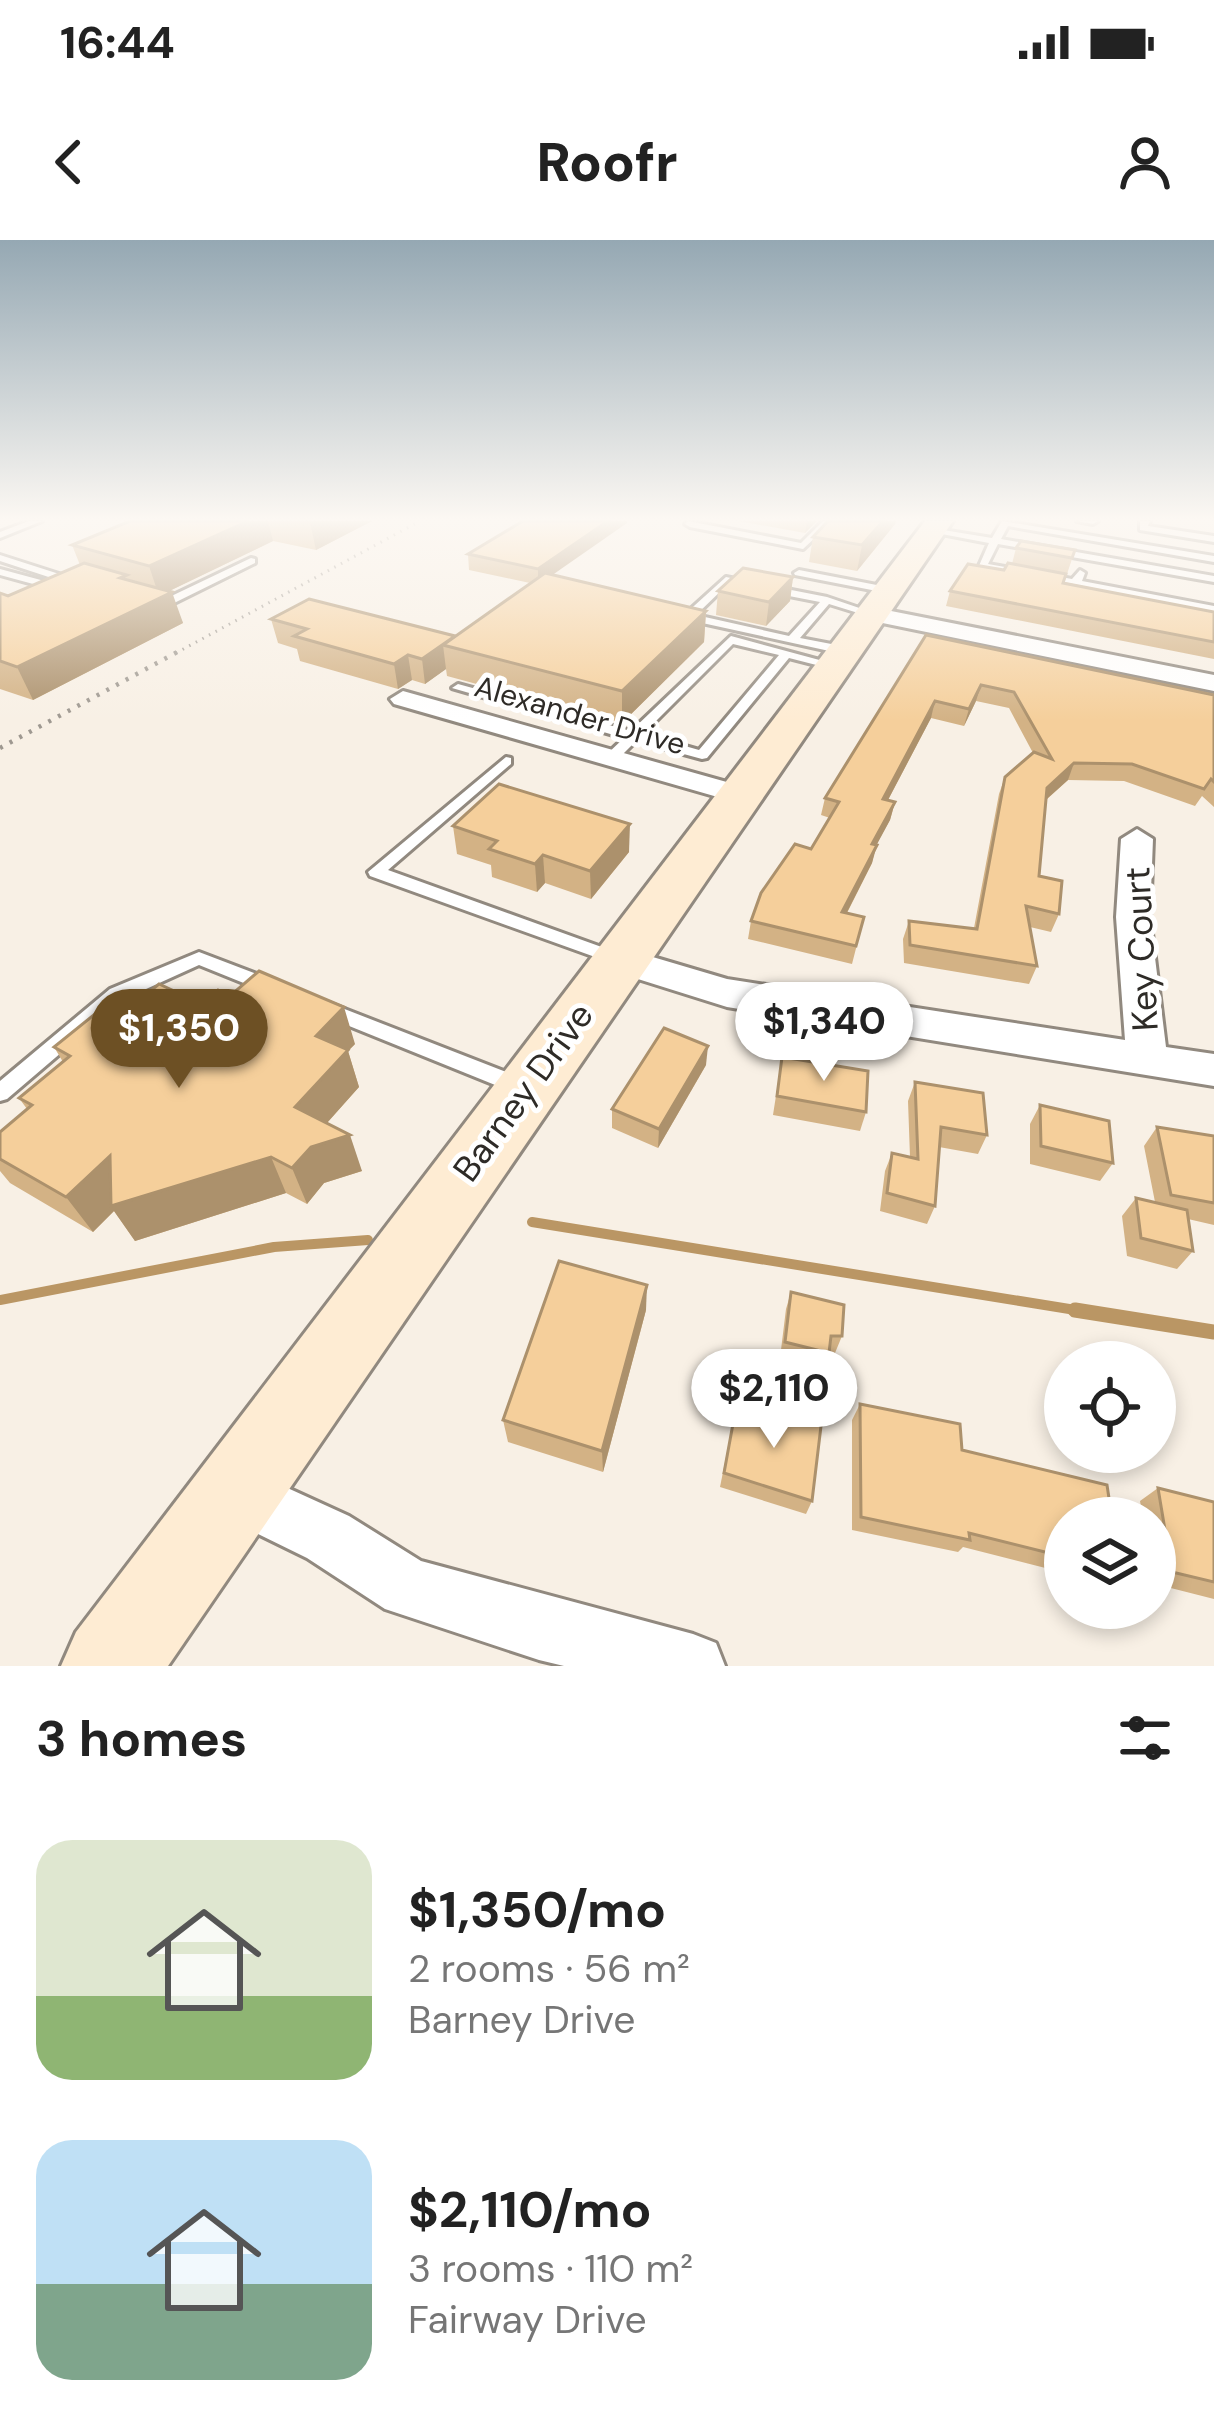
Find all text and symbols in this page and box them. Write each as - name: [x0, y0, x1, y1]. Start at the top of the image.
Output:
- text: 16:44: [60, 13, 175, 72]
- text: Roofr: [536, 127, 678, 198]
- icon: back: [36, 129, 102, 195]
- icon: person: [1112, 129, 1178, 195]
- street label: Alexander Drive: [470, 666, 690, 764]
- street label: Key Court: [1113, 866, 1169, 1032]
- pin: $1,340: [726, 982, 922, 1084]
- pin: $1,350: [81, 989, 277, 1091]
- street label: Barney Drive: [442, 993, 604, 1191]
- text: $1,340: [762, 995, 886, 1046]
- text: $1,350: [118, 1002, 240, 1053]
- map controls: [1044, 1341, 1176, 1629]
- button: locate: [1044, 1341, 1176, 1473]
- pin: $2,110: [676, 1349, 872, 1451]
- text: $2,110: [718, 1362, 830, 1413]
- button: layers: [1044, 1497, 1176, 1629]
- text: 3 homes: [36, 1705, 247, 1772]
- icon: filters: [1112, 1705, 1178, 1771]
- text: $1,350/mo: [408, 1876, 666, 1943]
- icon: home: [132, 1888, 276, 2032]
- text: 2 rooms · 56 m²: [408, 1943, 690, 1994]
- text: Barney Drive: [408, 1994, 635, 2045]
- text: $2,110/mo: [408, 2176, 652, 2243]
- icon: home: [132, 2188, 276, 2332]
- text: 3 rooms · 110 m²: [408, 2243, 693, 2294]
- text: Fairway Drive: [408, 2294, 647, 2345]

